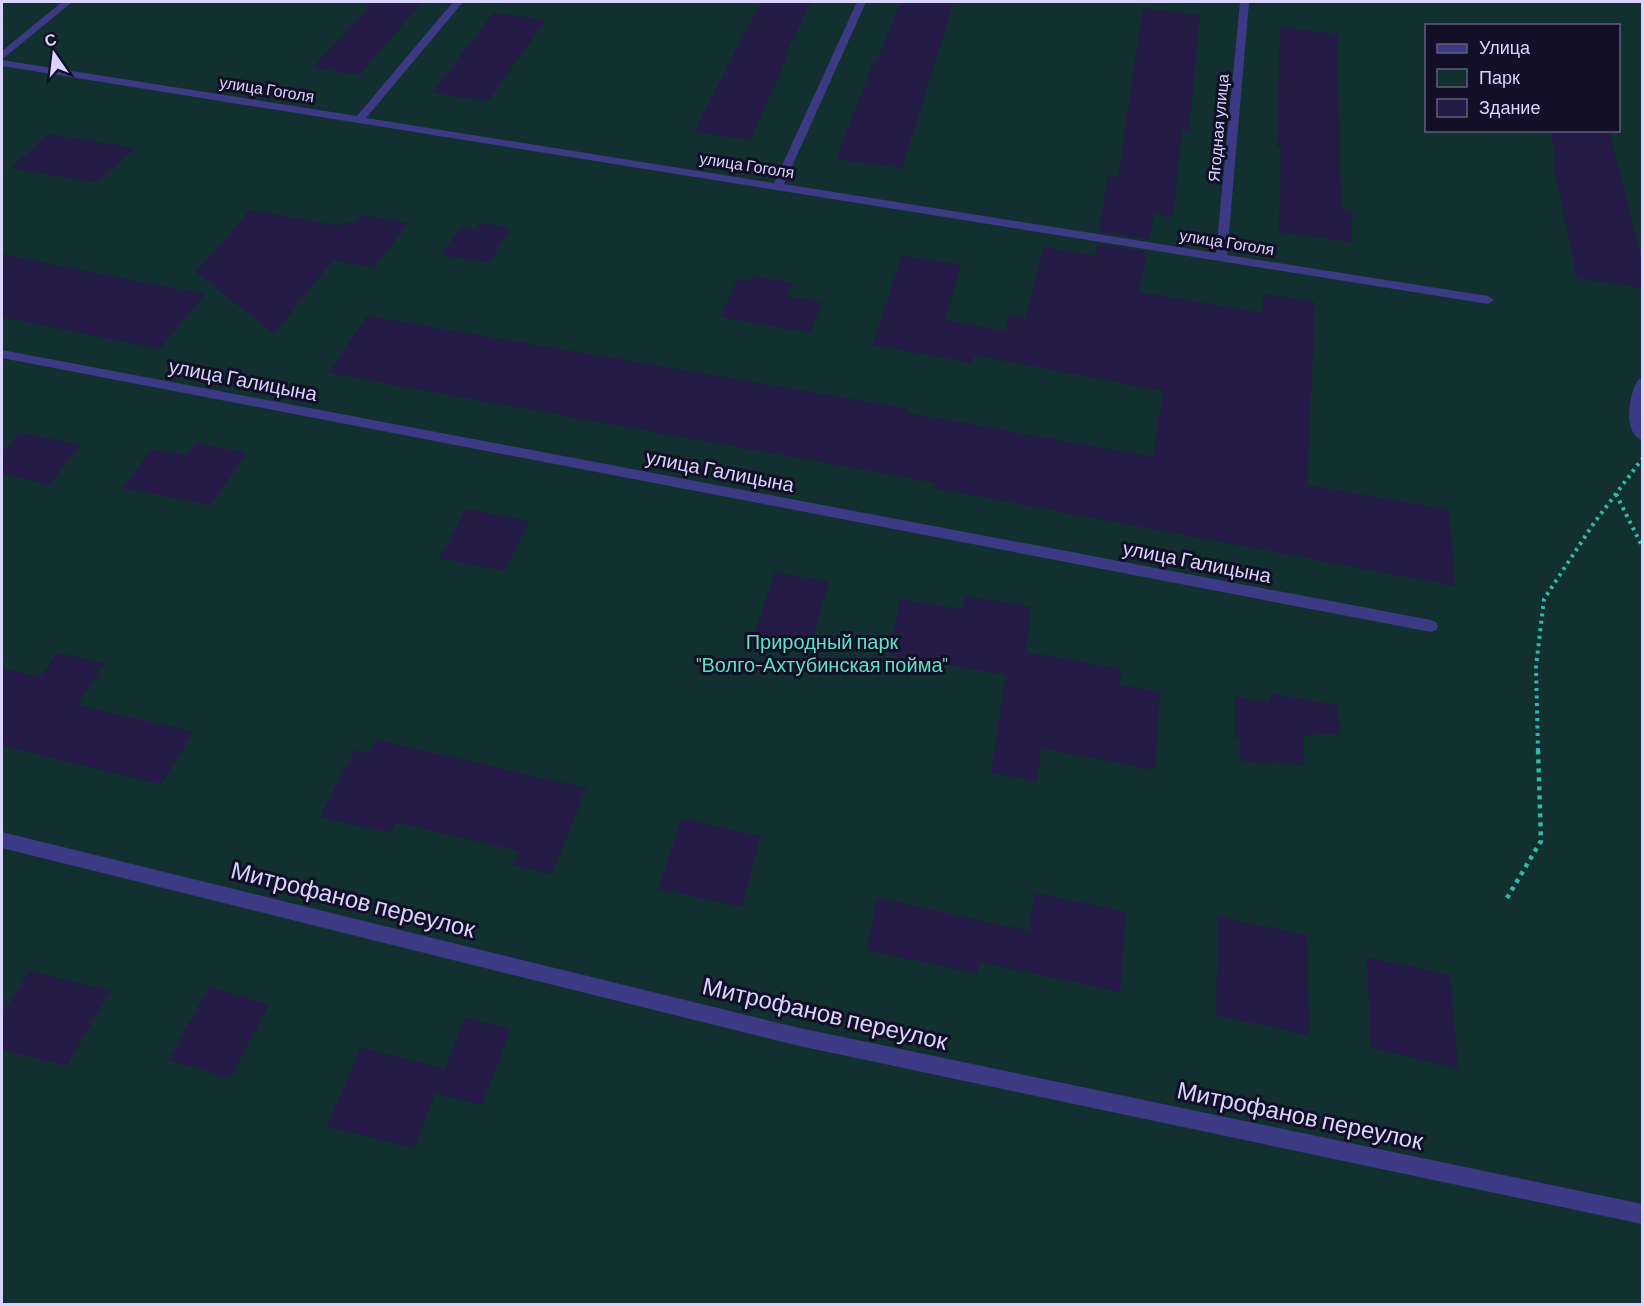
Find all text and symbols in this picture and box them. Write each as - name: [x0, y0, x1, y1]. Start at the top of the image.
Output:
- north arrow: [24, 24, 84, 84]
- legend: [1425, 24, 1620, 132]
- text: С: [42, 28, 59, 50]
- text: Улица: [1479, 36, 1531, 58]
- text: Парк: [1479, 66, 1520, 88]
- street label: улица Гоголя: [218, 72, 316, 105]
- street label: Ягодная улица: [1203, 73, 1232, 183]
- text: Здание: [1479, 96, 1540, 118]
- street label: улица Гоголя: [698, 148, 796, 181]
- street label: улица Гоголя: [1178, 225, 1276, 258]
- street label: улица Галицына: [167, 353, 320, 405]
- street label: улица Галицына: [644, 444, 797, 496]
- street label: улица Галицына: [1121, 535, 1274, 587]
- park label: Природный парк "Волго-Ахтубинская пойма": [696, 629, 948, 676]
- street label: Митрофанов переулок: [228, 854, 479, 943]
- street label: Митрофанов переулок: [700, 970, 951, 1055]
- street label: Митрофанов переулок: [1175, 1074, 1426, 1155]

